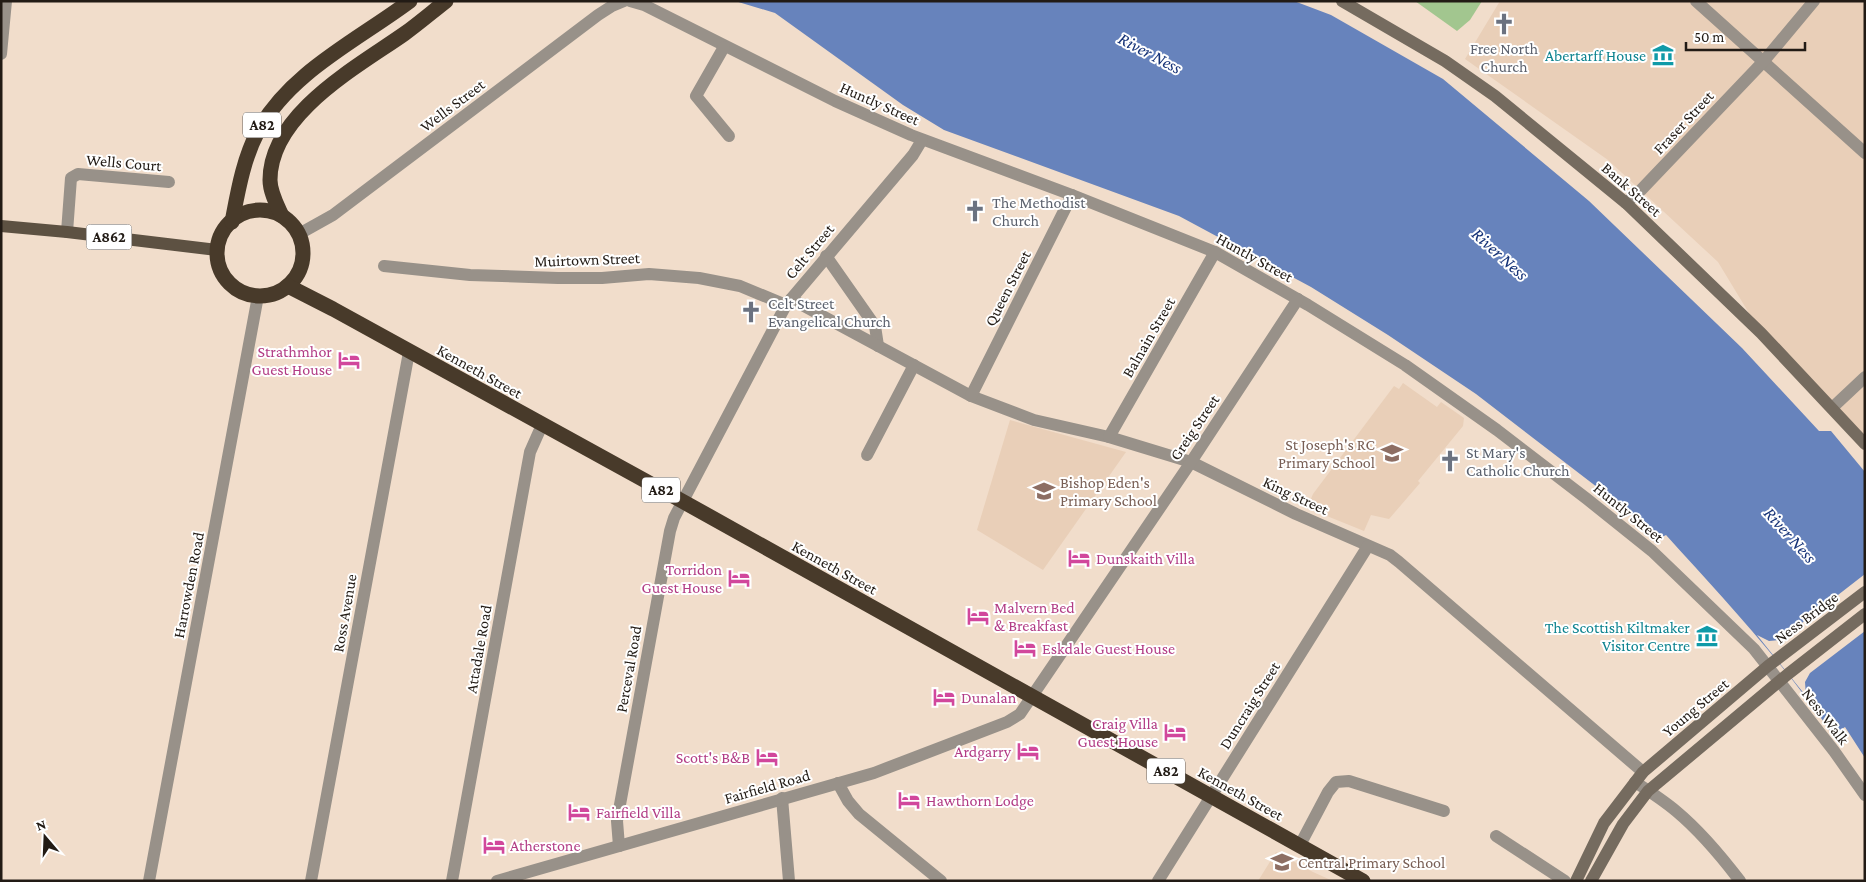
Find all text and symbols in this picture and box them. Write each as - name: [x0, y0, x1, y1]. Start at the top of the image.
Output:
- church icon: Free North Church: [1491, 11, 1517, 37]
- scale bar: [1686, 20, 1805, 52]
- water label: River Ness: [1115, 28, 1185, 78]
- text: 50 m: [1694, 29, 1724, 45]
- place label: Free North Church: [1470, 40, 1538, 75]
- museum icon: Abertarff House: [1650, 42, 1676, 68]
- place label: Abertarff House: [1545, 47, 1646, 64]
- street label: Wells Street: [417, 75, 488, 135]
- street label: Huntly Street: [837, 78, 923, 130]
- street label: Fraser Street: [1650, 87, 1717, 157]
- road number: A82: [243, 112, 281, 138]
- street label: Wells Court: [86, 151, 163, 174]
- street label: Bank Street: [1599, 159, 1665, 220]
- place label: The Methodist Church: [992, 194, 1086, 229]
- church icon: The Methodist Church: [962, 198, 988, 224]
- street label: Celt Street: [782, 220, 838, 282]
- road number: A862: [86, 224, 132, 250]
- water label: River Ness: [1468, 224, 1532, 285]
- street label: Huntly Street: [1213, 229, 1297, 287]
- street label: Queen Street: [981, 247, 1034, 329]
- street label: Muirtown Street: [534, 249, 641, 270]
- street label: Balnain Street: [1119, 294, 1179, 380]
- place label: Celt Street Evangelical Church: [768, 295, 891, 331]
- church icon: Celt Street Evangelical Church: [738, 299, 764, 325]
- street label: Kenneth Street: [434, 341, 526, 402]
- place label: Strathmhor Guest House: [252, 343, 332, 378]
- hotel icon: Strathmhor Guest House: [336, 347, 362, 373]
- street label: Greig Street: [1166, 391, 1224, 464]
- place label: St Joseph's RC Primary School: [1278, 436, 1375, 472]
- school or university icon: St Joseph's RC Primary School: [1379, 440, 1405, 466]
- place label: St Mary's Catholic Church: [1466, 444, 1570, 479]
- church icon: St Mary's Catholic Church: [1437, 448, 1463, 474]
- street label: King Street: [1260, 473, 1332, 519]
- place label: Bishop Eden's Primary School: [1060, 474, 1157, 510]
- road number: A82: [642, 478, 680, 502]
- school or university icon: Bishop Eden's Primary School: [1031, 478, 1057, 504]
- street label: Huntly Street: [1590, 479, 1668, 547]
- water label: River Ness: [1760, 503, 1821, 567]
- street label: Harrowden Road: [170, 530, 207, 640]
- street label: Kenneth Street: [789, 537, 881, 598]
- hotel icon: Dunskaith Villa: [1066, 545, 1092, 571]
- place label: Dunskaith Villa: [1096, 550, 1196, 567]
- place label: Torridon Guest House: [642, 561, 722, 596]
- hotel icon: Torridon Guest House: [726, 565, 752, 591]
- street label: Ross Avenue: [329, 573, 360, 654]
- street label: Ness Bridge: [1771, 588, 1842, 647]
- place label: Malvern Bed & Breakfast: [994, 599, 1075, 634]
- street label: Attadale Road: [462, 603, 495, 695]
- hotel icon: Malvern Bed & Breakfast: [965, 603, 991, 629]
- place label: The Scottish Kiltmaker Visitor Centre: [1545, 619, 1690, 654]
- museum icon: The Scottish Kiltmaker Visitor Centre: [1694, 623, 1720, 649]
- street label: Perceval Road: [612, 624, 645, 714]
- hotel icon: Eskdale Guest House: [1012, 635, 1038, 661]
- place label: Eskdale Guest House: [1042, 640, 1175, 657]
- street label: Duncraig Street: [1216, 658, 1284, 753]
- street label: Young Street: [1659, 675, 1733, 741]
- hotel icon: Dunalan: [931, 684, 957, 710]
- street label: Ness Walk: [1799, 685, 1853, 748]
- place label: Dunalan: [961, 689, 1017, 706]
- place label: Craig Villa Guest House: [1078, 715, 1159, 750]
- hotel icon: Craig Villa Guest House: [1162, 719, 1188, 745]
- hotel icon: Ardgarry: [1015, 738, 1041, 764]
- place label: Ardgarry: [954, 743, 1012, 761]
- hotel icon: Scott's B&B: [754, 744, 780, 770]
- place label: Scott's B&B: [676, 749, 750, 766]
- road number: A82: [1147, 758, 1185, 784]
- street label: Kenneth Street: [1195, 763, 1287, 824]
- street label: Fairfield Road: [722, 766, 813, 807]
- hotel icon: Hawthorn Lodge: [896, 787, 922, 813]
- place label: Hawthorn Lodge: [926, 792, 1034, 810]
- hotel icon: Fairfield Villa: [566, 799, 592, 825]
- place label: Fairfield Villa: [596, 804, 681, 821]
- north arrow: [20, 812, 70, 862]
- text: N: [34, 815, 48, 834]
- hotel icon: Atherstone: [481, 832, 507, 858]
- place label: Atherstone: [510, 837, 580, 854]
- school or university icon: Central Primary School: [1269, 849, 1295, 875]
- place label: Central Primary School: [1298, 854, 1445, 872]

